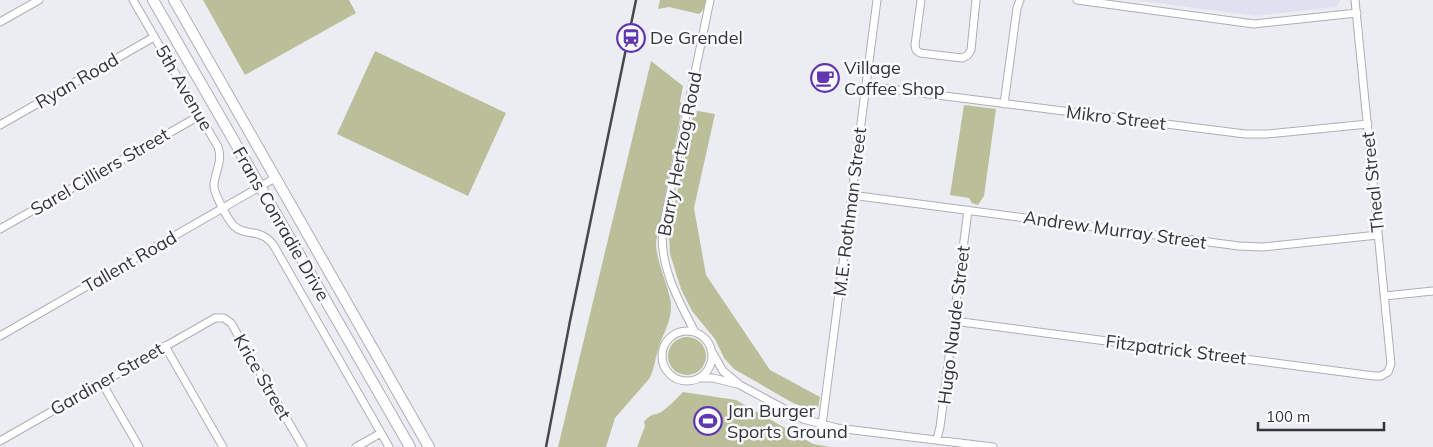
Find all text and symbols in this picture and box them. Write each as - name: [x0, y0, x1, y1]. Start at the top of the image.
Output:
- station icon: De Grendel: [616, 23, 646, 53]
- place label: De Grendel: [650, 26, 743, 49]
- street label: 5th Avenue: [151, 41, 218, 135]
- street label: Ryan Road: [31, 48, 122, 114]
- place label: Village Coffee Shop: [844, 56, 945, 100]
- cafe icon: Village Coffee Shop: [810, 63, 840, 93]
- street label: Barry Hertzog Road: [652, 70, 707, 238]
- street label: Mikro Street: [1065, 100, 1167, 135]
- street label: Sarel Cilliers Street: [26, 123, 173, 221]
- street label: M.E. Rothman Street: [828, 126, 871, 298]
- street label: Theal Street: [1356, 131, 1389, 233]
- street label: Frans Conradie Drive: [228, 143, 335, 305]
- street label: Andrew Murray Street: [1022, 205, 1208, 254]
- street label: Tallent Road: [79, 226, 181, 298]
- street label: Hugo Naude Street: [932, 244, 975, 406]
- street label: Fitzpatrick Street: [1104, 329, 1248, 370]
- street label: Krice Street: [229, 330, 296, 424]
- street label: Gardiner Street: [46, 337, 167, 420]
- place label: Jan Burger Sports Ground: [727, 399, 848, 443]
- scale bar: [1258, 400, 1384, 432]
- sports icon: Jan Burger Sports Ground: [693, 406, 723, 436]
- text: 100 m: [1266, 407, 1310, 426]

